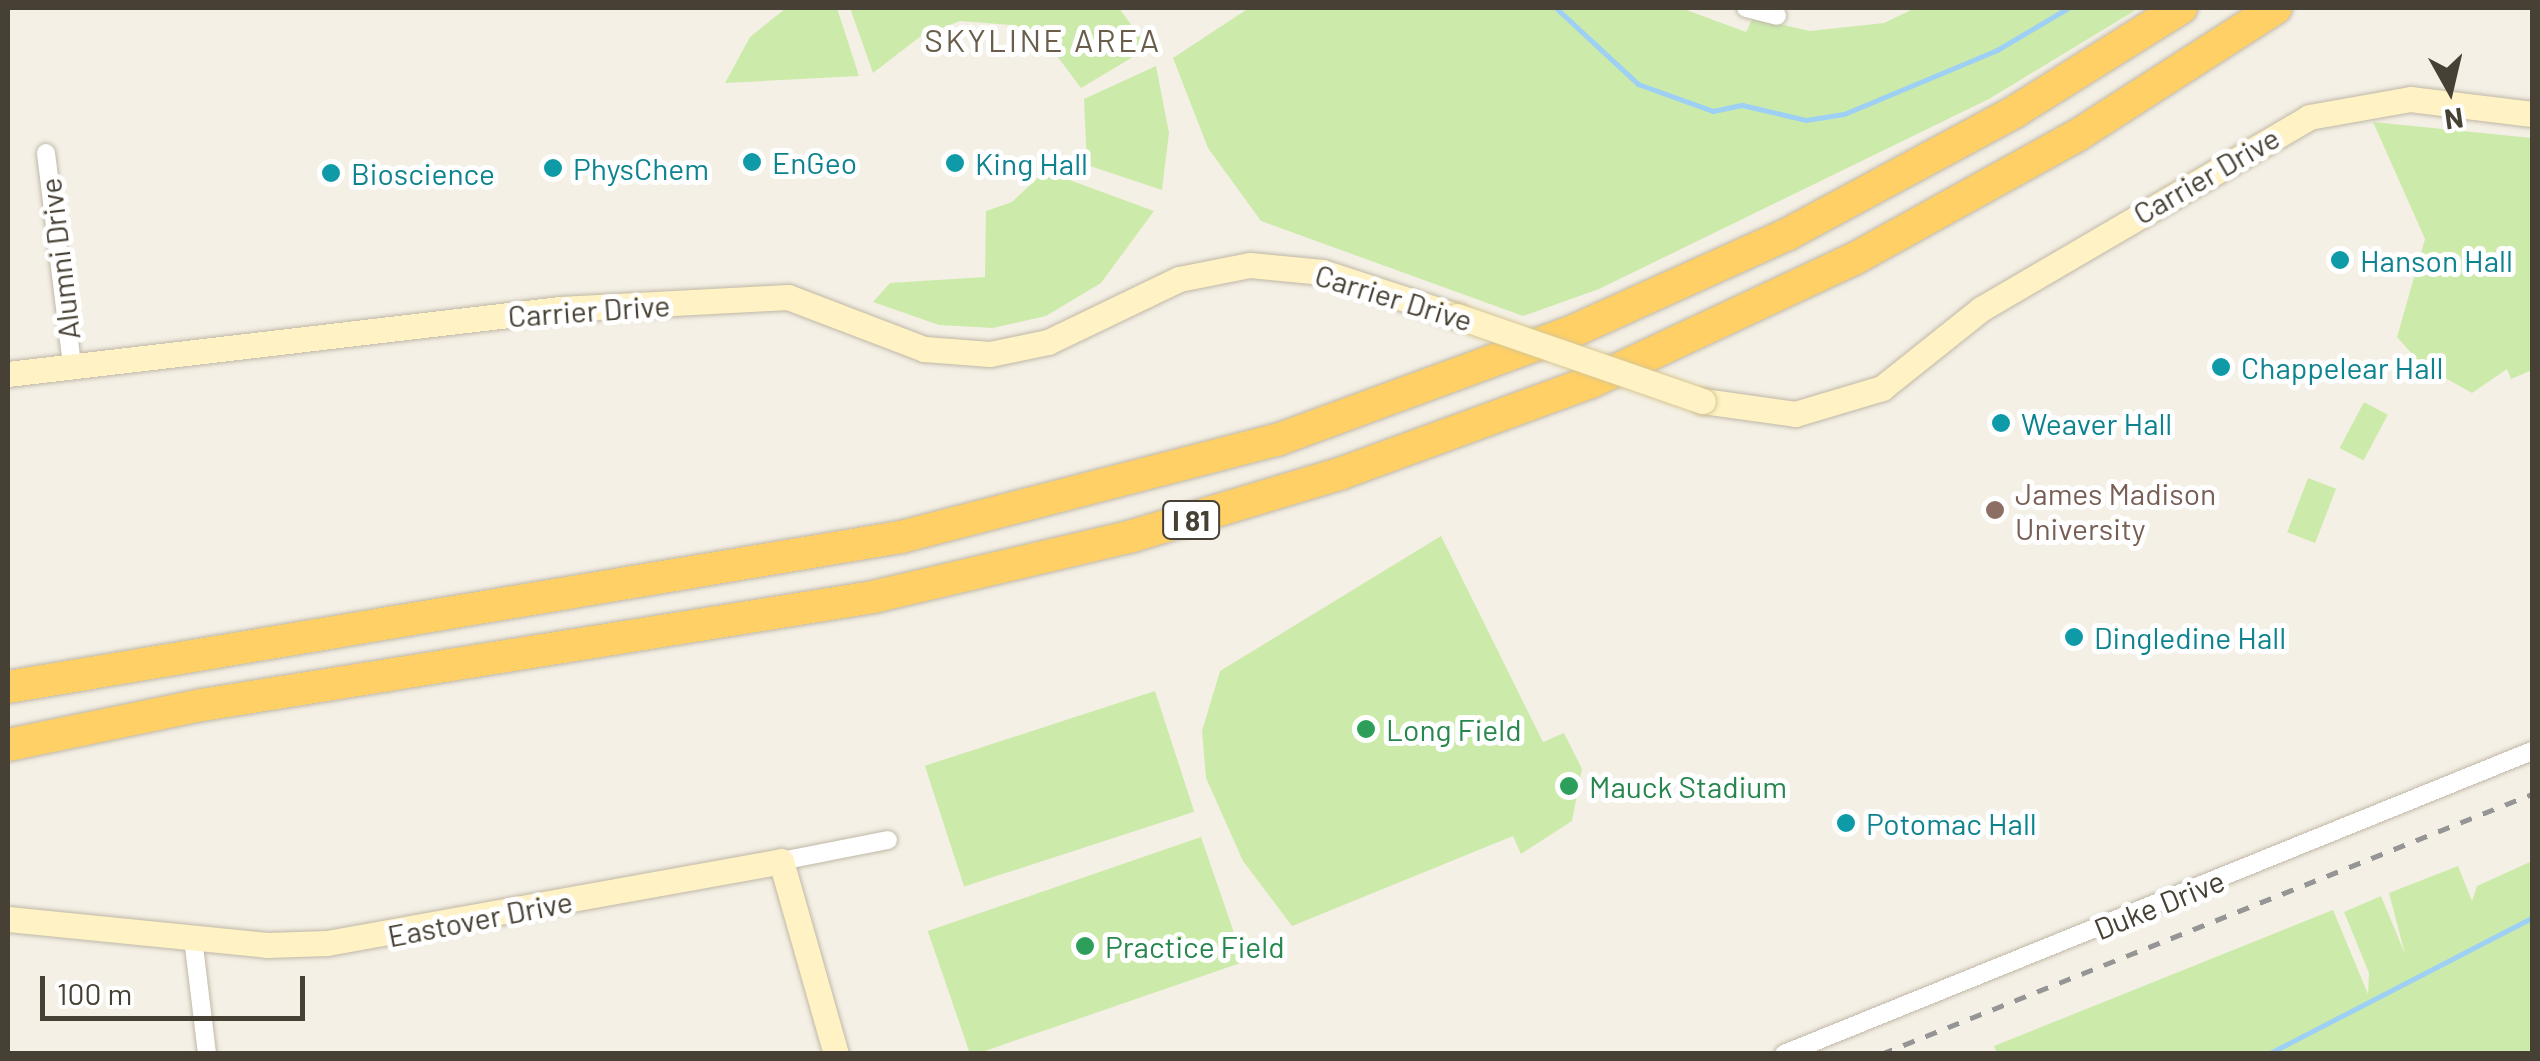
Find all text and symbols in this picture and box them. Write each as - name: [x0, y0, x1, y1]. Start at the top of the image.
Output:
- district label: SKYLINE AREA: [924, 20, 1162, 58]
- north arrow: [2400, 40, 2500, 140]
- text: N: [2443, 102, 2466, 138]
- street label: Carrier Drive: [2127, 119, 2285, 231]
- place label: EnGeo: [772, 144, 857, 180]
- place label: King Hall: [975, 145, 1088, 181]
- place label: PhysChem: [573, 150, 709, 186]
- marker: EnGeo: [741, 151, 763, 173]
- marker: King Hall: [944, 152, 966, 174]
- place label: Bioscience: [351, 155, 495, 191]
- marker: PhysChem: [542, 157, 564, 179]
- marker: Bioscience: [320, 162, 342, 184]
- street label: Alumni Drive: [31, 176, 87, 342]
- place label: Hanson Hall: [2360, 242, 2513, 278]
- marker: Hanson Hall: [2329, 249, 2351, 271]
- street label: Carrier Drive: [1311, 256, 1477, 338]
- street label: Carrier Drive: [507, 286, 671, 334]
- place label: Chappelear Hall: [2241, 349, 2443, 385]
- marker: Chappelear Hall: [2210, 356, 2232, 378]
- place label: Weaver Hall: [2021, 405, 2172, 441]
- marker: Weaver Hall: [1990, 412, 2012, 434]
- place label: James Madison University: [2015, 475, 2216, 546]
- road number: I 81: [1161, 497, 1221, 543]
- marker: James Madison University: [1984, 499, 2006, 521]
- place label: Dingledine Hall: [2094, 619, 2286, 655]
- marker: Dingledine Hall: [2063, 626, 2085, 648]
- place label: Long Field: [1386, 711, 1522, 747]
- marker: Long Field: [1355, 718, 1377, 740]
- place label: Mauck Stadium: [1589, 768, 1787, 804]
- marker: Mauck Stadium: [1558, 775, 1580, 797]
- place label: Potomac Hall: [1866, 805, 2037, 841]
- marker: Potomac Hall: [1835, 812, 1857, 834]
- street label: Duke Drive: [2089, 862, 2229, 946]
- street label: Eastover Drive: [384, 882, 576, 954]
- place label: Practice Field: [1105, 928, 1285, 964]
- marker: Practice Field: [1074, 935, 1096, 957]
- scale bar: [45, 956, 310, 1018]
- text: 100 m: [57, 975, 132, 1011]

